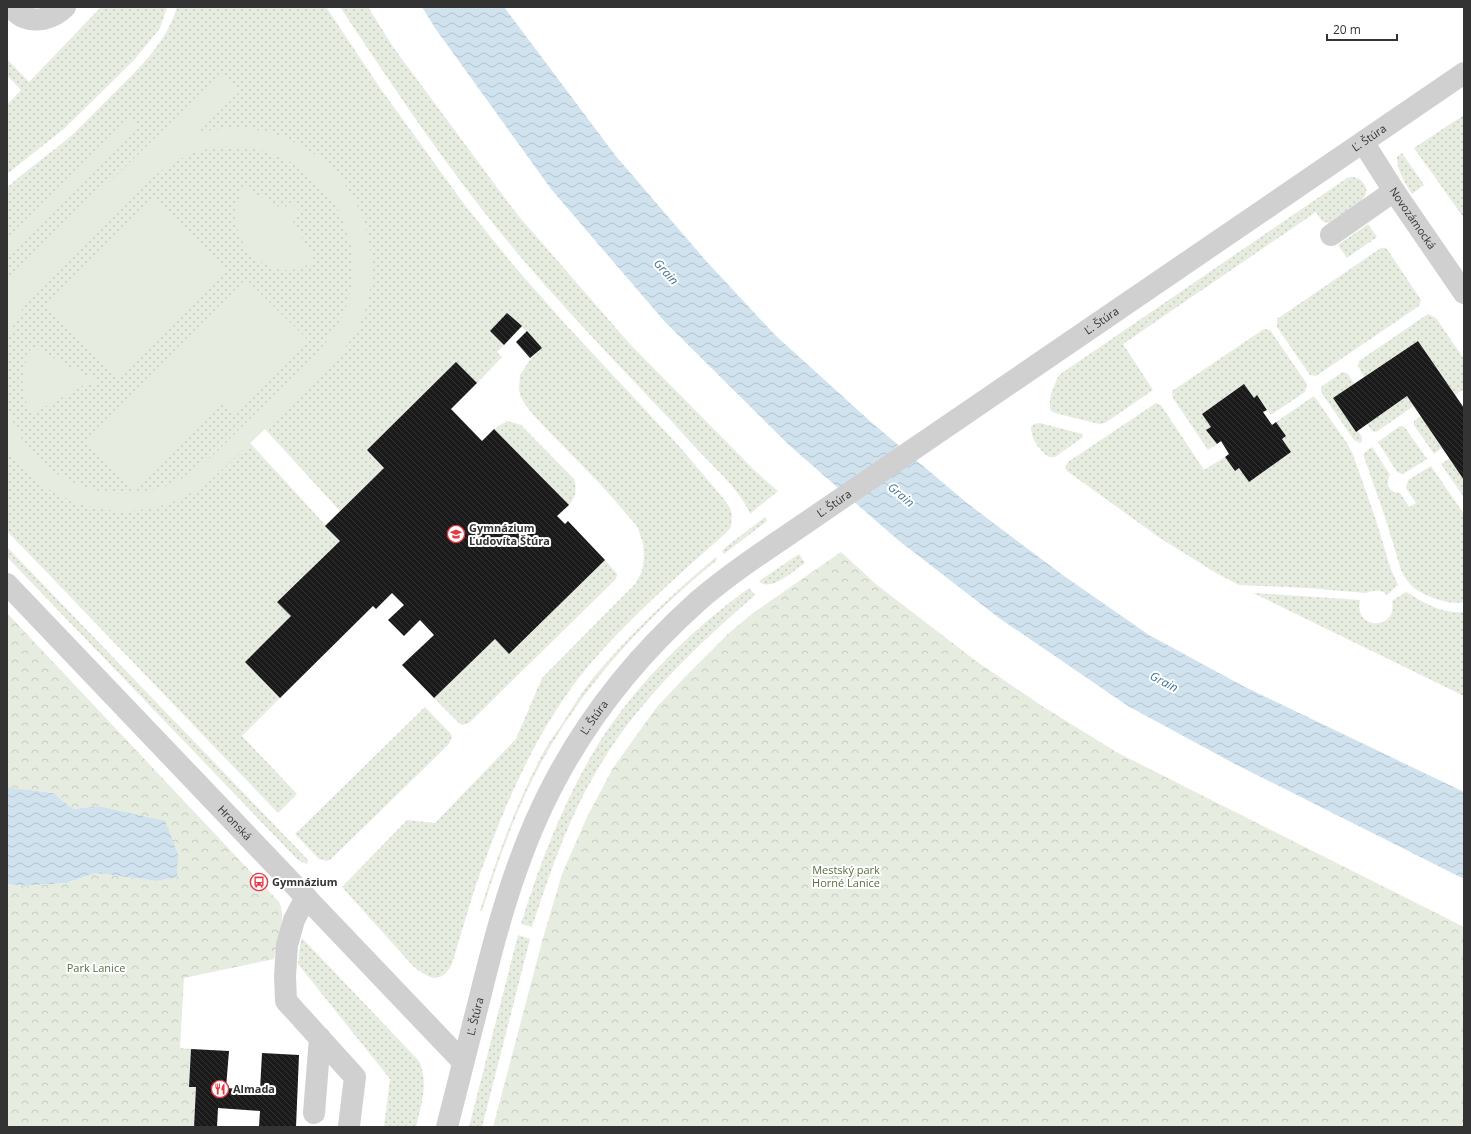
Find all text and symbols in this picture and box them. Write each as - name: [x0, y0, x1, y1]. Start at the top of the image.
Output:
- scale bar: [1327, 16, 1397, 42]
- text: 20 m: [1333, 21, 1361, 38]
- street label: Ľ. Štúra: [1349, 120, 1389, 155]
- street label: Novozámocká: [1386, 184, 1440, 252]
- water label: Grain: [650, 255, 683, 288]
- street label: Ľ. Štúra: [1081, 303, 1122, 337]
- water label: Grain: [885, 479, 918, 511]
- street label: Ľ. Štúra: [814, 486, 854, 520]
- place label: Gymnázium Ľudovíta Štúra: [469, 520, 550, 548]
- school or university icon: Gymnázium Ľudovíta Štúra: [446, 524, 466, 544]
- water label: Grain: [1147, 667, 1181, 696]
- street label: Ľ. Štúra: [576, 697, 611, 737]
- street label: Hronská: [215, 802, 255, 843]
- park label: Mestský park Horné Lanice: [812, 862, 880, 890]
- bus stop icon: Gymnázium: [249, 872, 269, 892]
- place label: Gymnázium: [272, 874, 338, 889]
- park label: Park Lanice: [67, 960, 125, 975]
- street label: Ľ. Štúra: [463, 996, 487, 1037]
- restaurant icon: Almada: [210, 1079, 230, 1099]
- place label: Almada: [233, 1081, 275, 1096]

